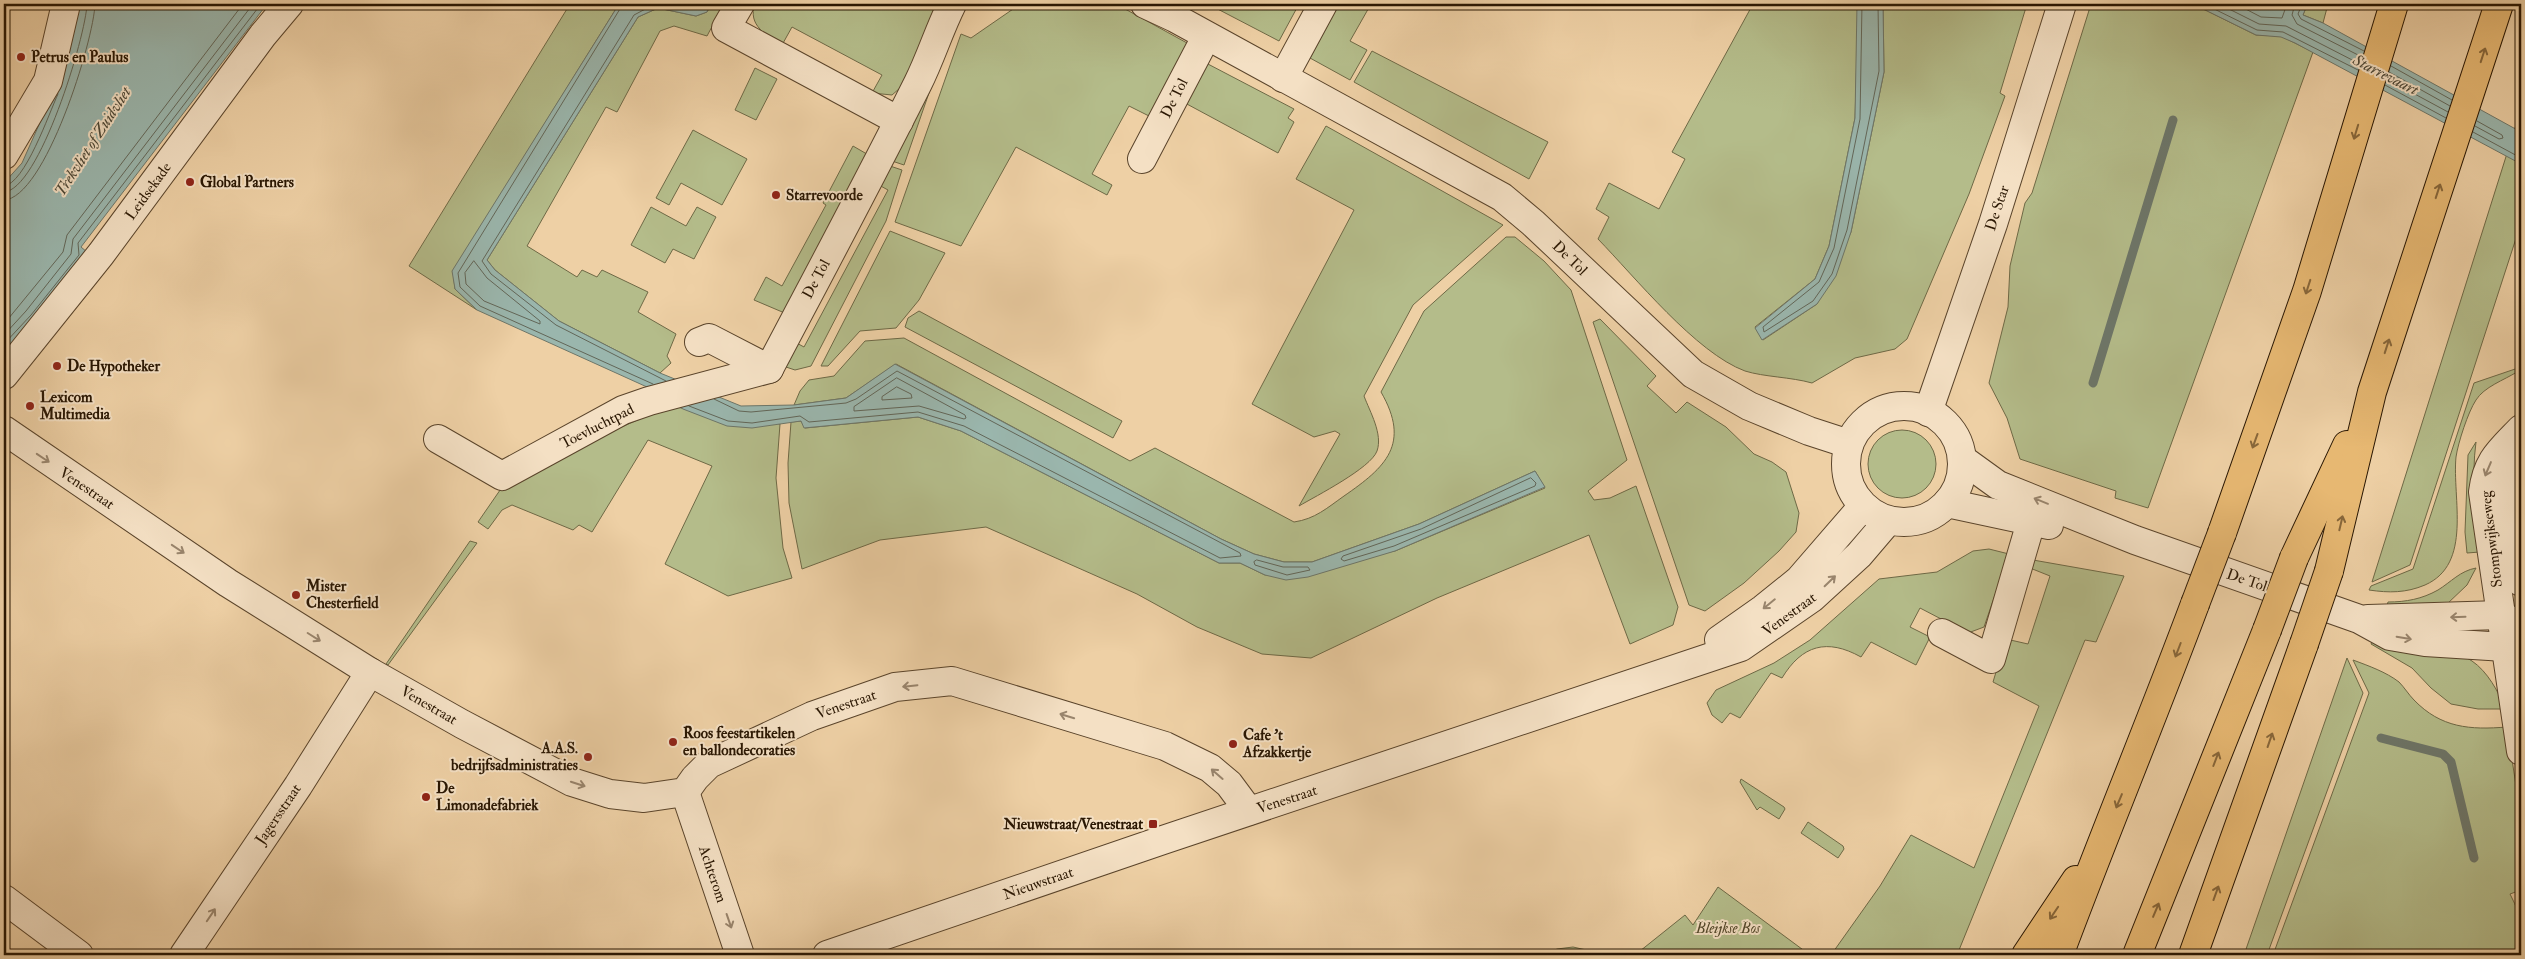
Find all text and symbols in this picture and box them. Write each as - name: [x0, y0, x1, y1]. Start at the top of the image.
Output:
- one-way arrow: [2478, 47, 2488, 63]
- place label: Petrus en Paulus: [31, 48, 128, 67]
- water label: Starrevaart: [2348, 49, 2423, 101]
- marker: Petrus en Paulus: [15, 51, 27, 63]
- street label: De Tol: [1156, 75, 1192, 121]
- water label: Trekvliet of Zuidvliet: [50, 82, 136, 200]
- one-way arrow: [2350, 124, 2360, 140]
- street label: Leidsekade: [121, 159, 176, 224]
- place label: Global Partners: [200, 173, 294, 192]
- marker: Global Partners: [184, 176, 196, 188]
- street label: De Star: [1981, 183, 2014, 233]
- one-way arrow: [2434, 184, 2443, 200]
- place label: Starrevoorde: [786, 186, 863, 205]
- marker: Starrevoorde: [770, 189, 782, 201]
- street label: De Tol: [1548, 237, 1591, 280]
- street label: De Tol: [798, 256, 835, 302]
- one-way arrow: [2302, 279, 2312, 295]
- one-way arrow: [2383, 338, 2393, 354]
- place label: De Hypotheker: [67, 357, 160, 377]
- marker: De Hypotheker: [51, 360, 63, 372]
- place label: Lexicom Multimedia: [39, 388, 111, 424]
- street label: Toevluchtpad: [557, 399, 638, 454]
- marker: Lexicom Multimedia: [24, 400, 36, 412]
- one-way arrow: [2250, 433, 2259, 448]
- one-way arrow: [36, 453, 50, 463]
- one-way arrow: [2483, 461, 2493, 476]
- street label: Venestraat: [56, 463, 118, 514]
- street label: Stompwijkseweg: [2476, 489, 2508, 588]
- one-way arrow: [2034, 496, 2049, 506]
- one-way arrow: [2337, 516, 2346, 532]
- one-way arrow: [171, 544, 185, 554]
- street label: De Tol: [2224, 565, 2270, 596]
- one-way arrow: [1824, 575, 1836, 587]
- place label: Mister Chesterfield: [305, 577, 379, 613]
- street label: Venestraat: [1758, 588, 1820, 640]
- marker: Mister Chesterfield: [290, 589, 302, 601]
- one-way arrow: [1763, 599, 1776, 610]
- one-way arrow: [2450, 612, 2466, 621]
- one-way arrow: [307, 632, 321, 642]
- one-way arrow: [2395, 634, 2411, 644]
- one-way arrow: [2173, 641, 2182, 657]
- one-way arrow: [902, 681, 918, 691]
- street label: Venestraat: [397, 682, 461, 729]
- street label: Venestraat: [814, 685, 879, 724]
- one-way arrow: [1059, 711, 1075, 721]
- place label: Roos feestartikelen en ballondecoraties: [683, 724, 796, 760]
- place label: Cafe 't Afzakkertje: [1242, 726, 1312, 762]
- one-way arrow: [2266, 732, 2276, 748]
- marker: Roos feestartikelen en ballondecoraties: [667, 736, 679, 748]
- marker: Cafe 't Afzakkertje: [1227, 738, 1239, 750]
- place label: A.A.S. bedrijfsadministraties: [450, 739, 578, 775]
- marker: A.A.S. bedrijfsadministraties: [582, 751, 594, 763]
- one-way arrow: [2212, 752, 2221, 768]
- one-way arrow: [1211, 769, 1224, 780]
- place label: De Limonadefabriek: [436, 779, 539, 815]
- street label: Jagersstraat: [251, 780, 307, 850]
- one-way arrow: [570, 780, 586, 790]
- street label: Venestraat: [1255, 781, 1320, 818]
- marker: De Limonadefabriek: [420, 791, 432, 803]
- one-way arrow: [2113, 793, 2123, 808]
- place label: Nieuwstraat/Venestraat: [1002, 815, 1143, 834]
- marker: Nieuwstraat/Venestraat: [1147, 818, 1159, 830]
- street label: Achterom: [694, 842, 731, 905]
- street label: Nieuwstraat: [1000, 863, 1076, 904]
- one-way arrow: [2212, 886, 2221, 901]
- one-way arrow: [2151, 903, 2161, 918]
- one-way arrow: [2049, 906, 2059, 920]
- one-way arrow: [206, 908, 216, 922]
- one-way arrow: [725, 913, 734, 929]
- park label: Bleijkse Bos: [1695, 919, 1761, 938]

